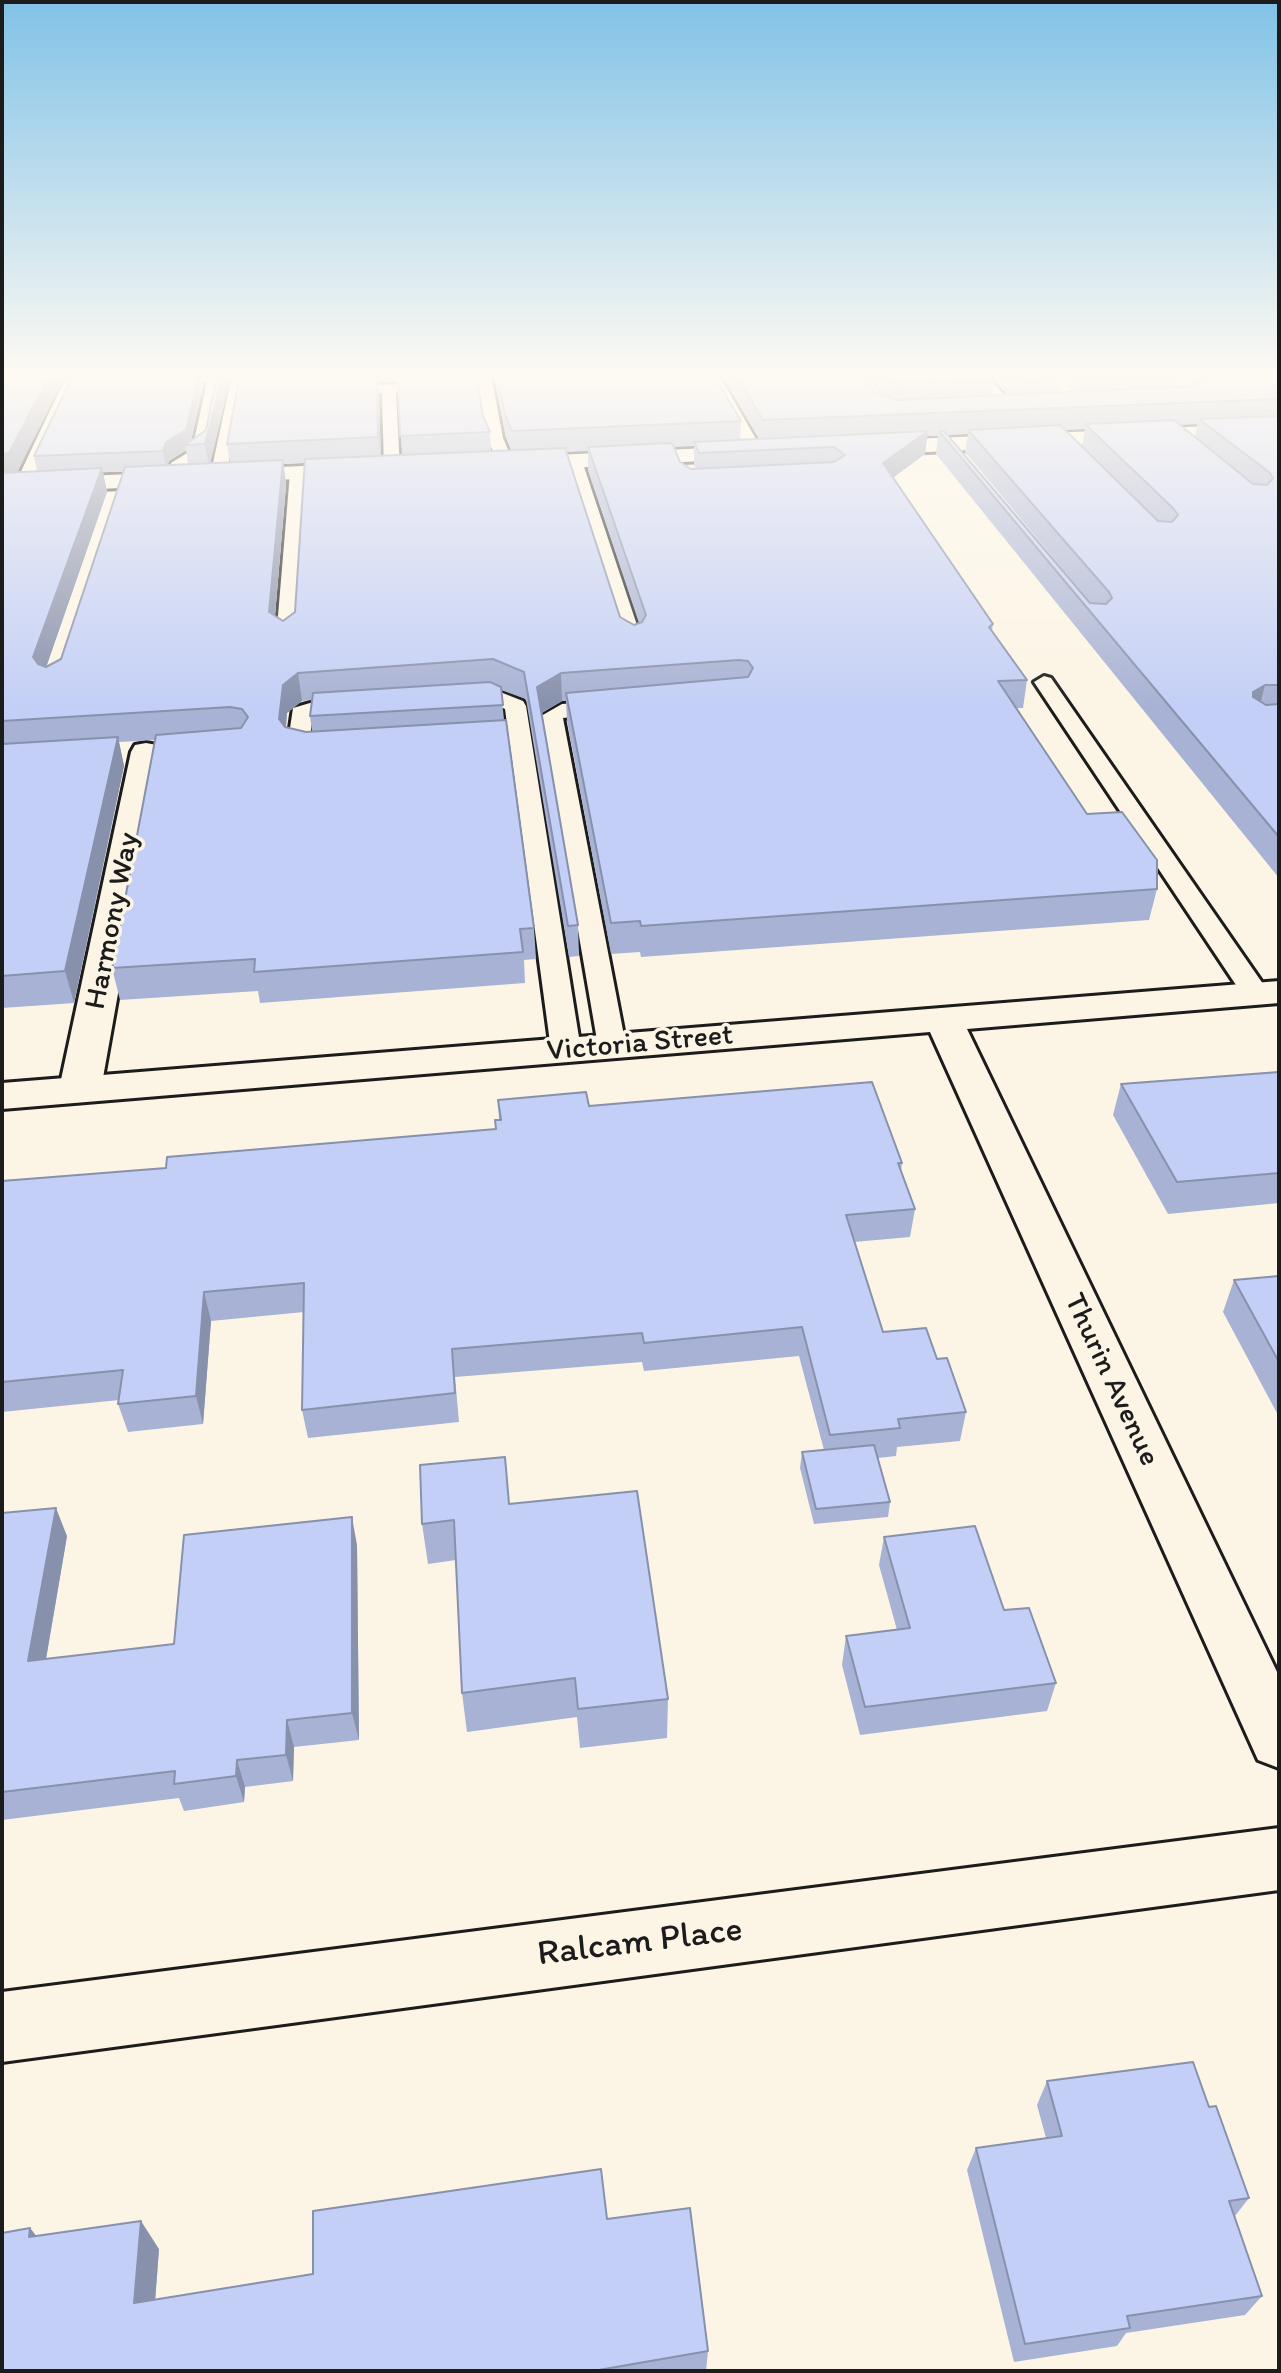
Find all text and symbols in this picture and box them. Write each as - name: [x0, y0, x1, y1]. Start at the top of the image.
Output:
- street label: Harmony Way: [78, 829, 148, 1013]
- street label: Victoria Street: [545, 1018, 735, 1070]
- street label: Thurin Avenue: [1055, 1288, 1167, 1472]
- street label: Ralcam Place: [535, 1909, 745, 1977]

